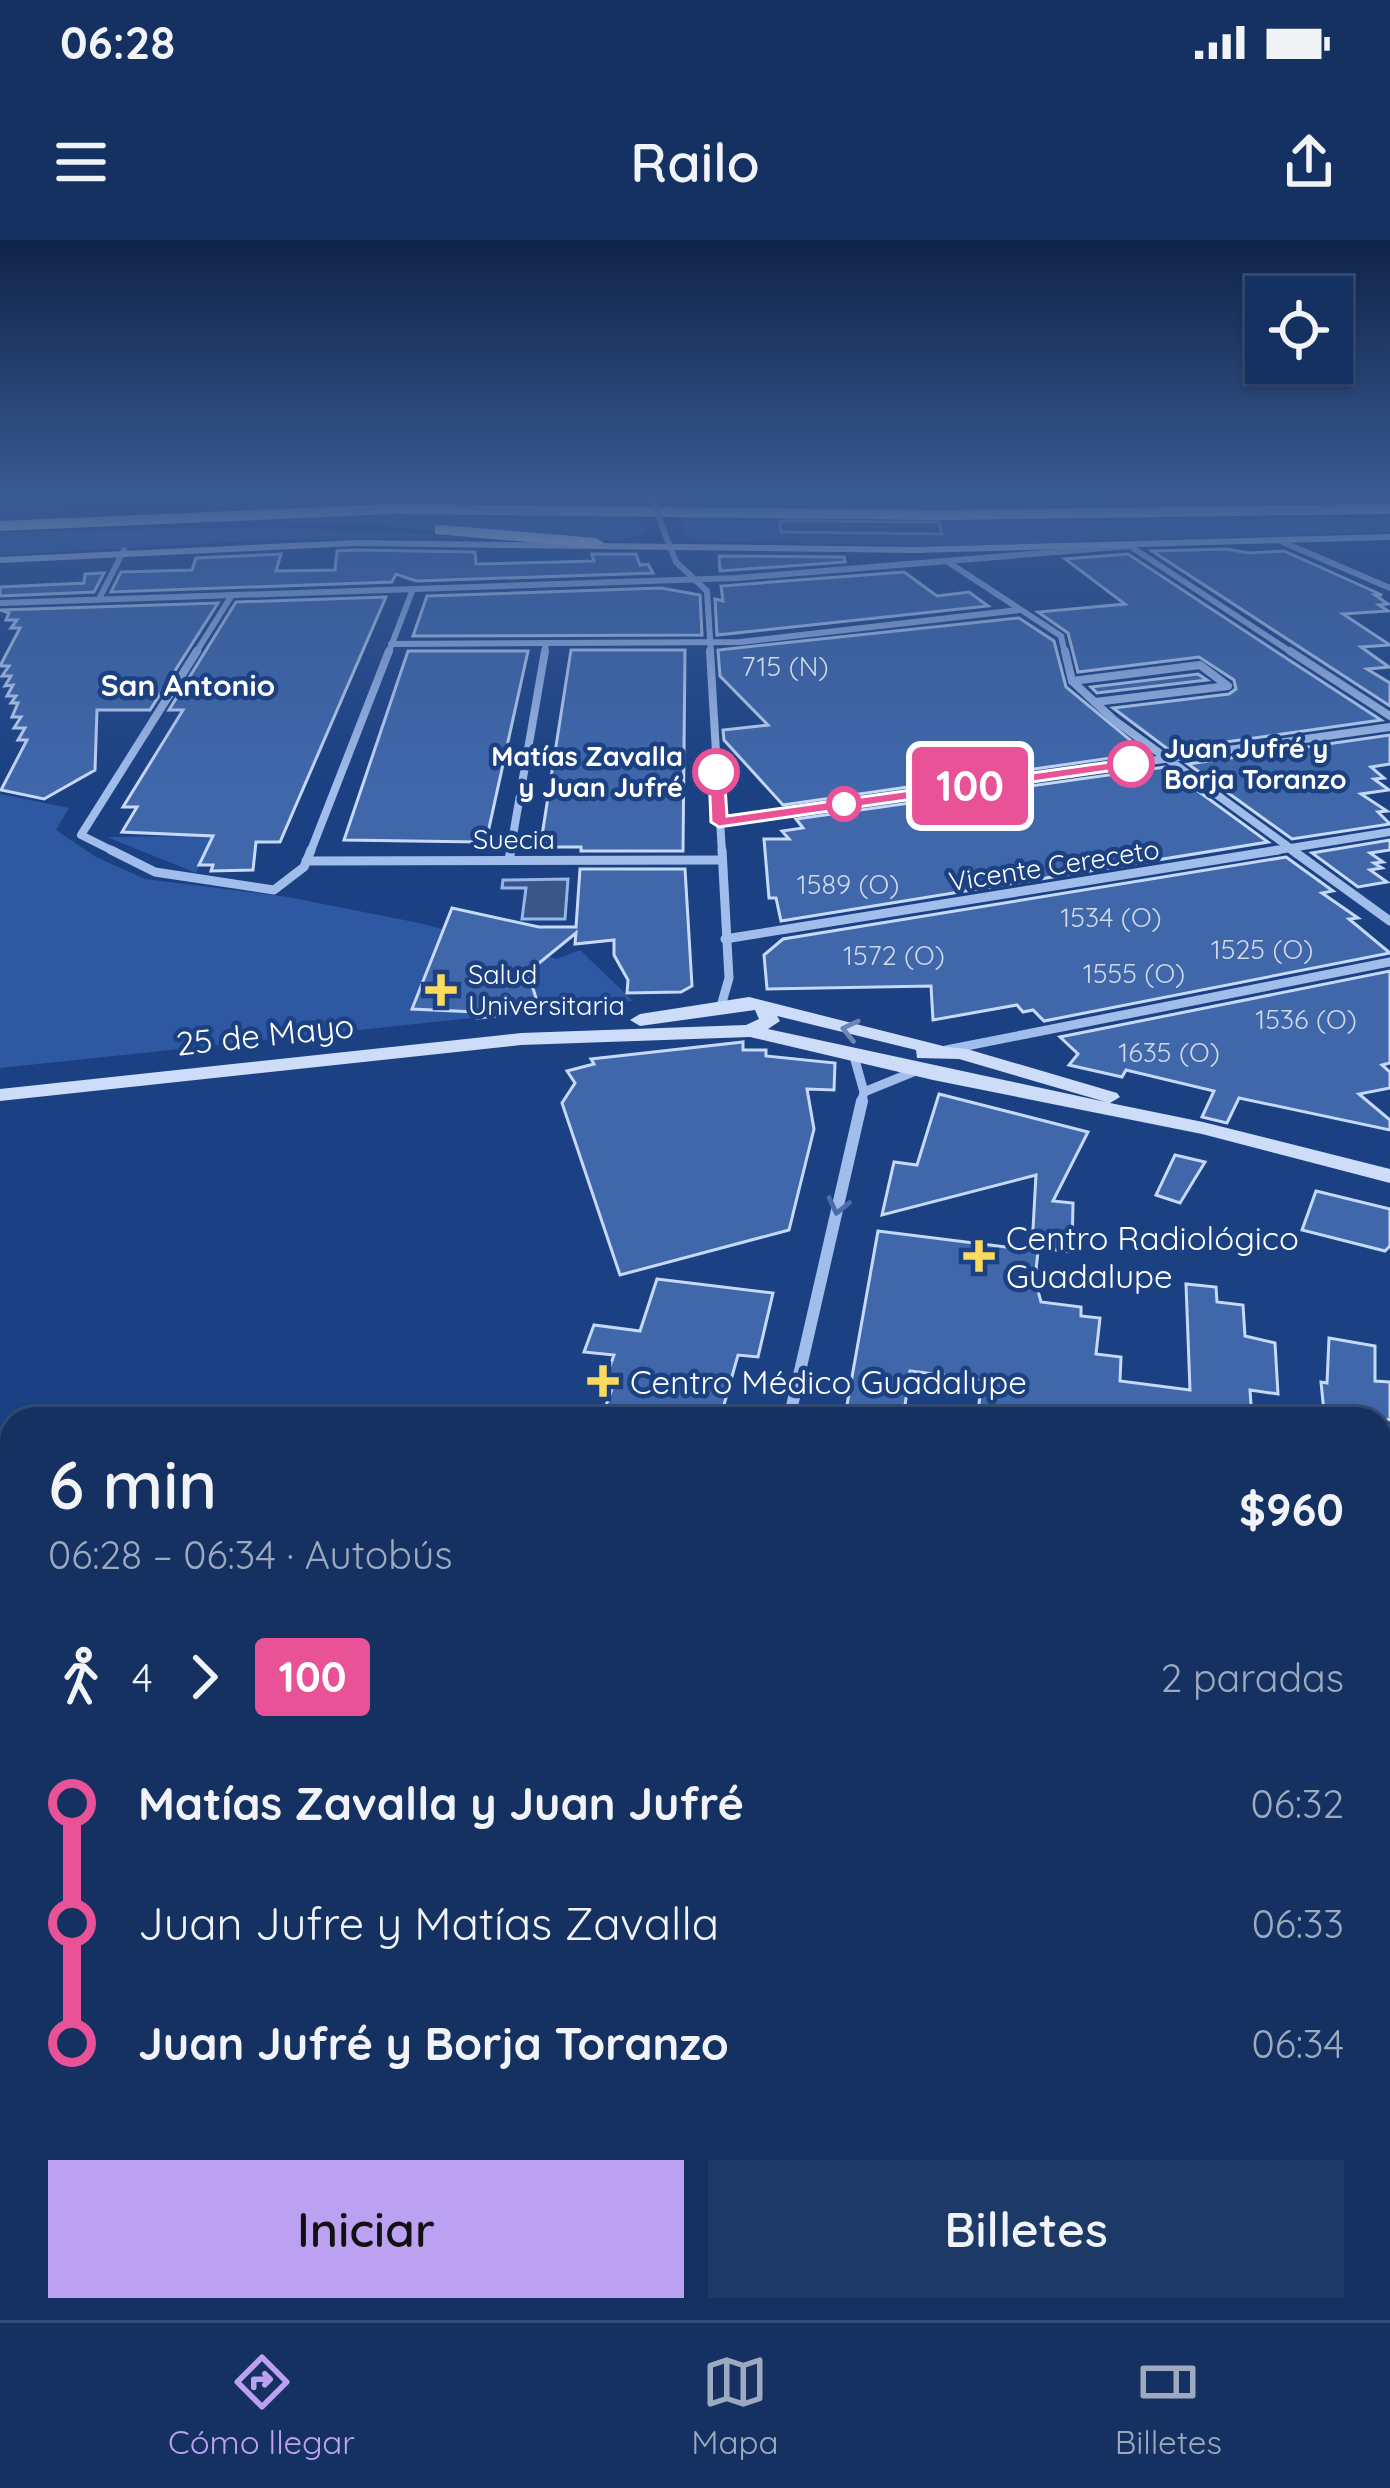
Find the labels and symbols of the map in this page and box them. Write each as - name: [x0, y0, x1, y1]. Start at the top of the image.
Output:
- house number: 715 (N): [741, 649, 829, 683]
- district label: San Antonio: [101, 666, 275, 704]
- place label: Juan Jufré y Borja Toranzo: [1164, 731, 1347, 796]
- place label: Matías Zavalla y Juan Jufré: [491, 739, 683, 804]
- marker: Juan Jufré y Borja Toranzo: [1109, 742, 1153, 786]
- line badge: 100: [901, 747, 1039, 825]
- marker: Matías Zavalla y Juan Jufré: [694, 750, 738, 794]
- unlabelled marker: [828, 788, 860, 820]
- street label: Suecia: [473, 822, 555, 856]
- street label: Vicente Cereceto: [946, 832, 1162, 898]
- house number: 1589 (O): [797, 867, 899, 901]
- house number: 1534 (O): [1060, 900, 1162, 934]
- house number: 1525 (O): [1211, 932, 1313, 966]
- house number: 1572 (O): [843, 938, 945, 972]
- house number: 1555 (O): [1083, 956, 1185, 990]
- place label: Salud Universitaria: [468, 957, 625, 1022]
- marker: Salud Universitaria: [425, 974, 457, 1006]
- house number: 1536 (O): [1255, 1002, 1357, 1036]
- street label: 25 de Mayo: [174, 1004, 356, 1064]
- one-way arrow: [840, 1019, 860, 1044]
- house number: 1635 (O): [1118, 1035, 1220, 1069]
- one-way arrow: [826, 1195, 851, 1215]
- place label: Centro Radiológico Guadalupe: [1006, 1217, 1299, 1296]
- marker: Centro Radiológico Guadalupe: [963, 1240, 995, 1272]
- place label: Centro Médico Guadalupe: [630, 1361, 1027, 1402]
- marker: Centro Médico Guadalupe: [587, 1365, 619, 1397]

